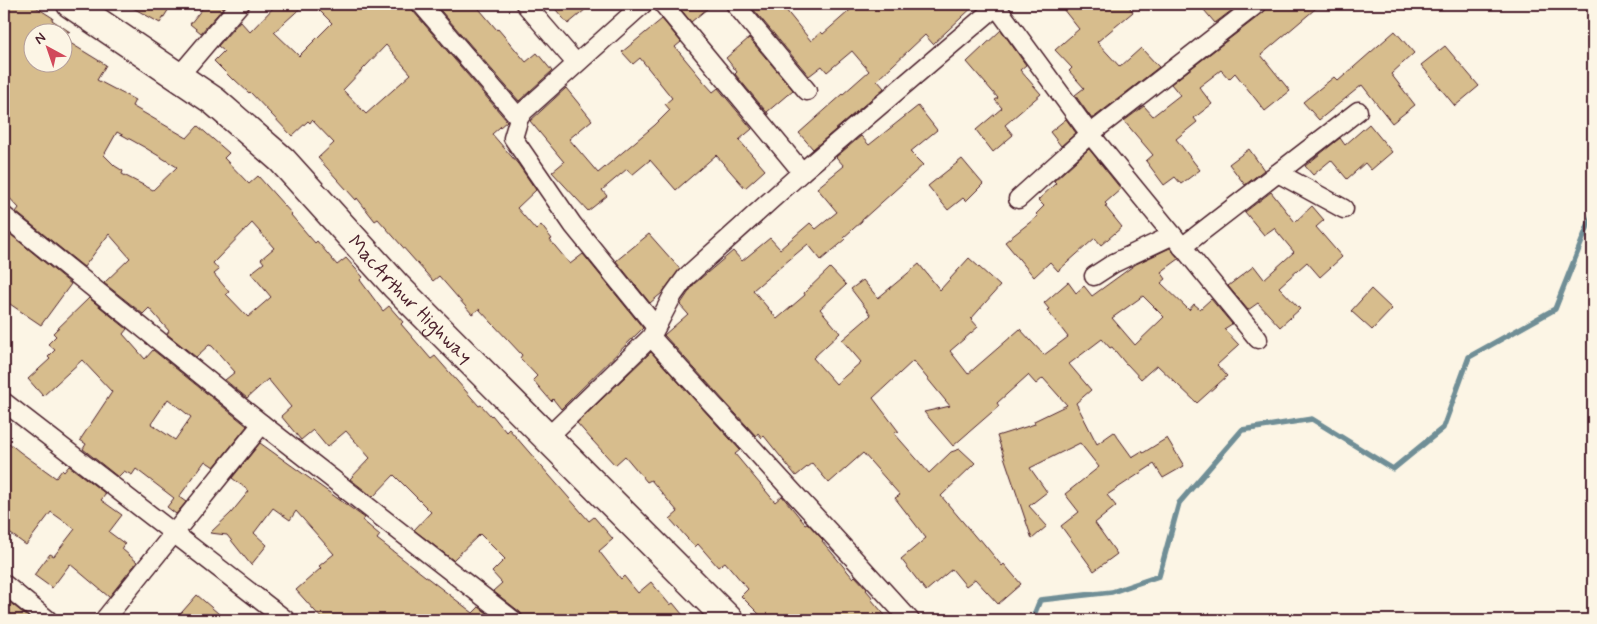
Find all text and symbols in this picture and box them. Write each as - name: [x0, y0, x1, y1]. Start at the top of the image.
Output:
- north arrow: [22, 22, 72, 72]
- text: N: [31, 29, 50, 49]
- street label: MacArthur Highway: [341, 229, 478, 370]

